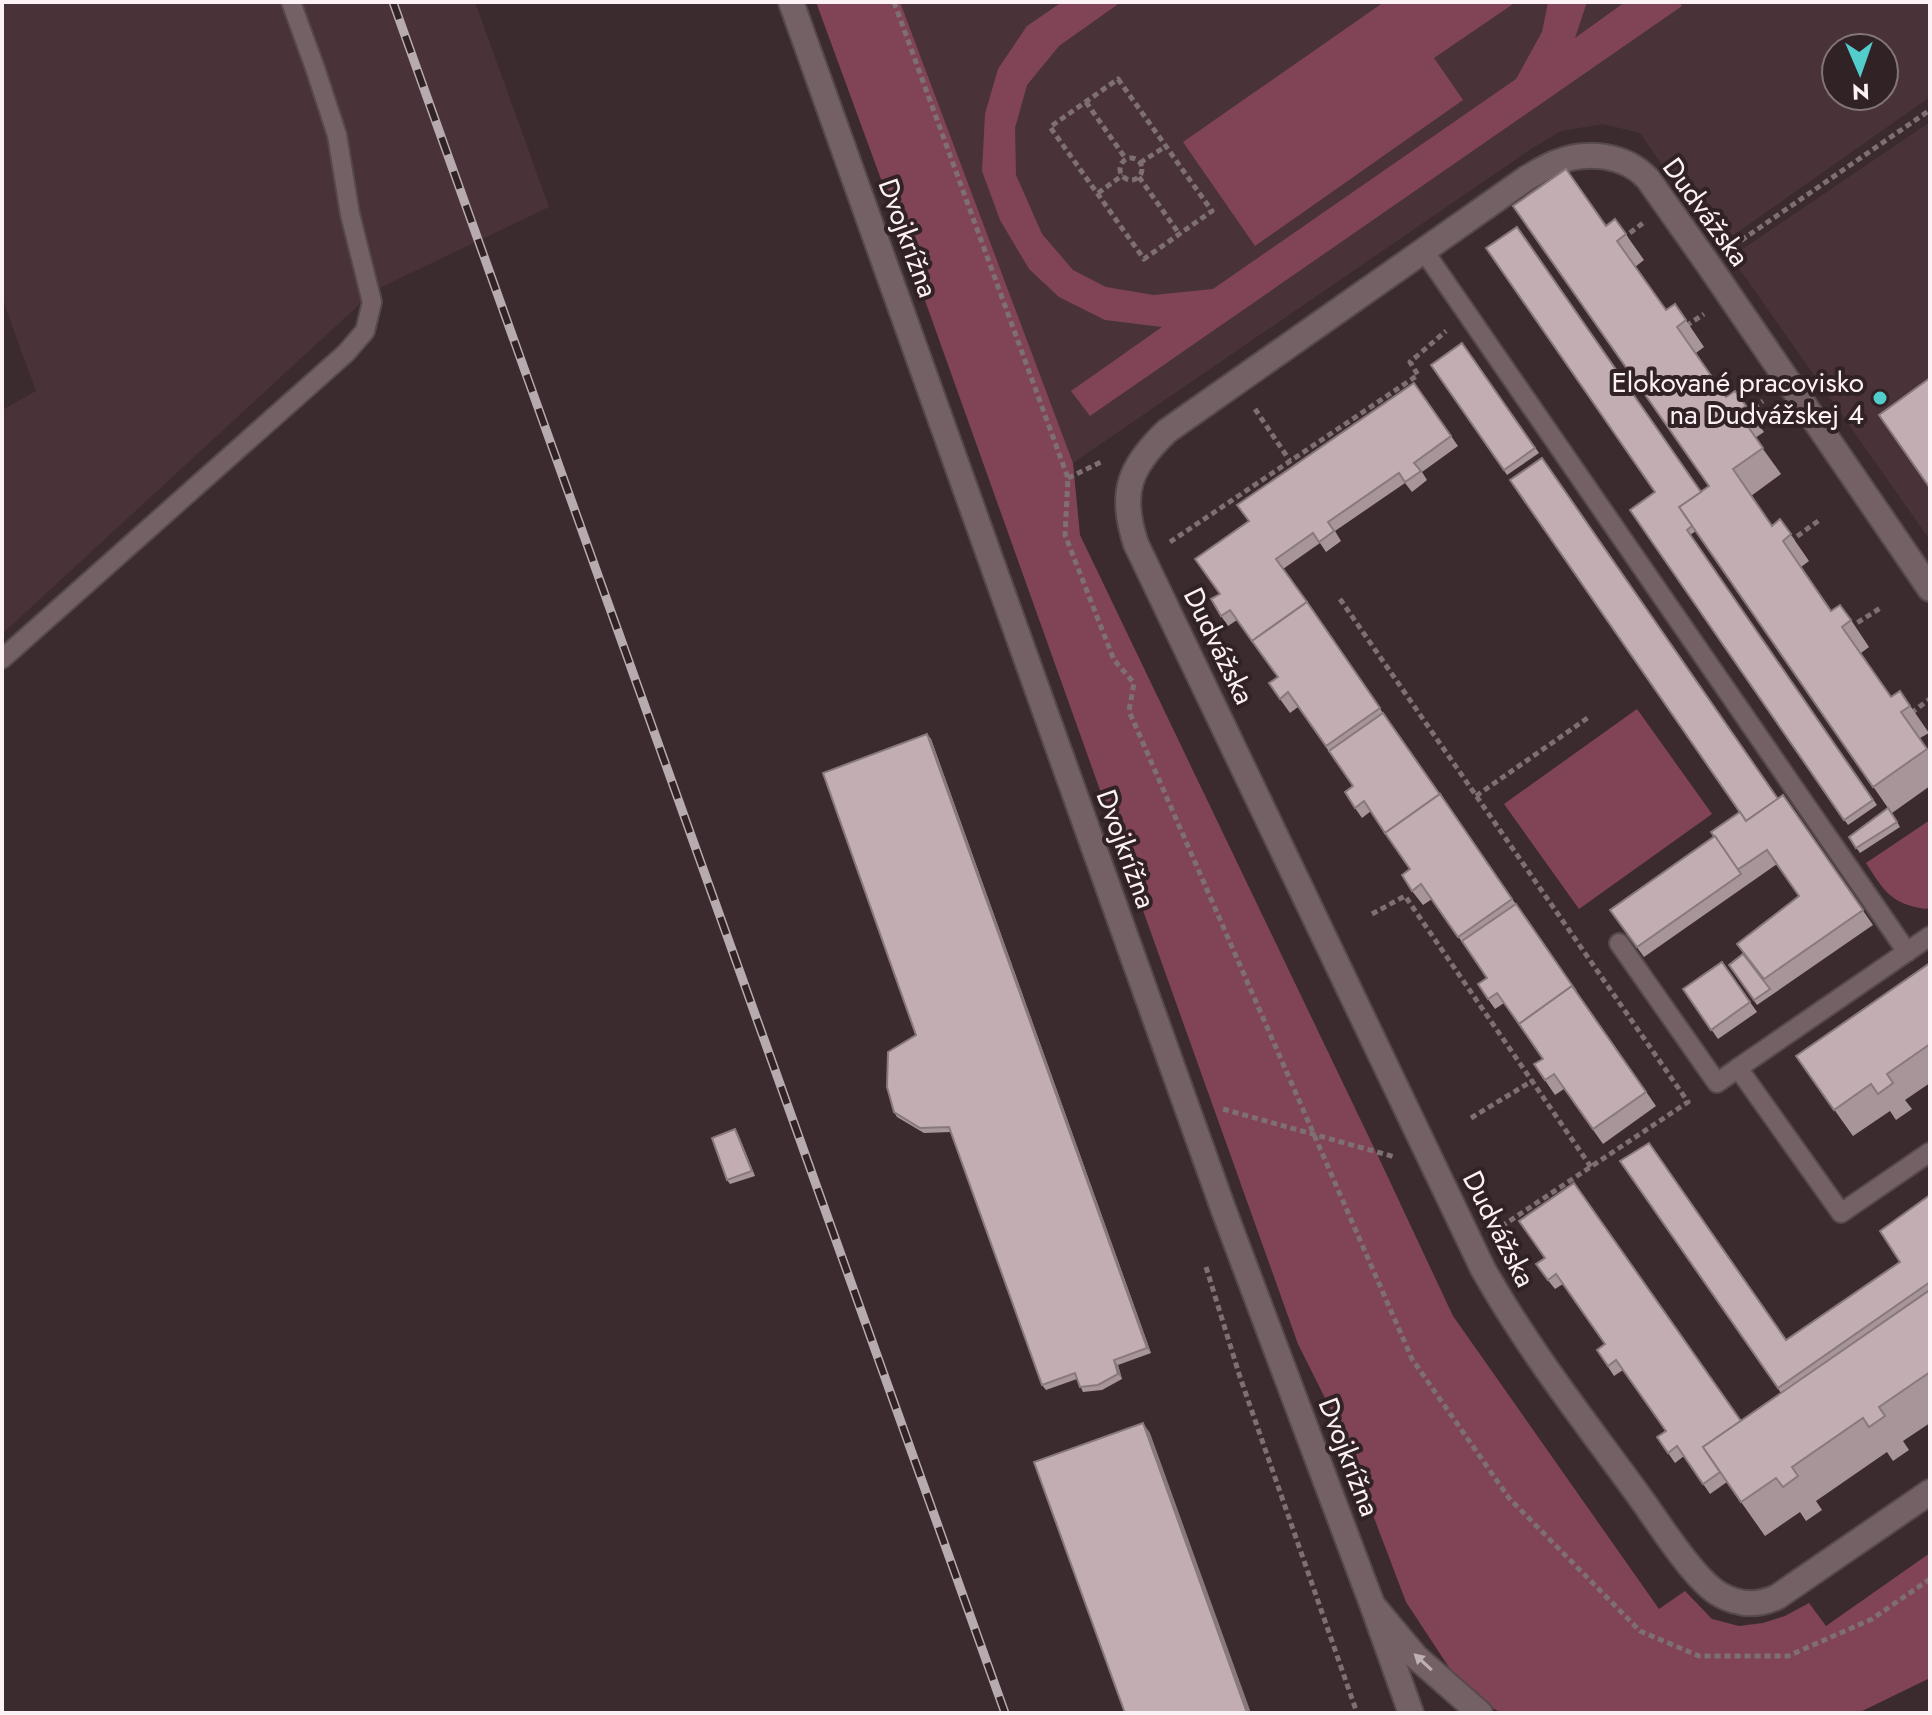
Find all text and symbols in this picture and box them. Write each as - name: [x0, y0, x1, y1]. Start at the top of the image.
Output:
- north arrow: [1820, 32, 1900, 112]
- text: N: [1851, 76, 1870, 108]
- street label: Dudvážska: [1653, 149, 1759, 275]
- street label: Dvojkrížna: [868, 173, 948, 303]
- place label: Elokované pracovisko na Dudvážskej 4: [1611, 362, 1864, 435]
- marker: Elokované pracovisko na Dudvážskej 4: [1871, 389, 1889, 407]
- street label: Dudvážska: [1173, 581, 1265, 711]
- street label: Dvojkrížna: [1086, 784, 1166, 914]
- street label: Dudvážska: [1452, 1164, 1546, 1294]
- street label: Dvojkrížna: [1308, 1392, 1390, 1522]
- one-way arrow: [1414, 1654, 1433, 1672]

